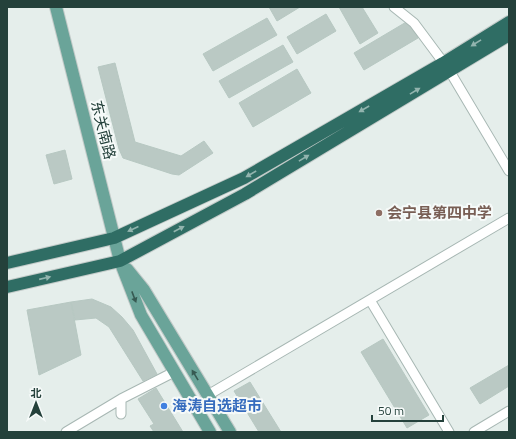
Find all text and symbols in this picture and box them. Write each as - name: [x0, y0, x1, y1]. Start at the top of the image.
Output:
- one-way arrow: [471, 39, 481, 47]
- one-way arrow: [409, 87, 421, 94]
- street label: 东关南路: [85, 98, 122, 162]
- one-way arrow: [358, 105, 370, 112]
- one-way arrow: [299, 154, 309, 162]
- one-way arrow: [245, 170, 257, 177]
- place label: 会宁县第四中学: [387, 201, 492, 224]
- marker: 会宁县第四中学: [374, 208, 384, 218]
- one-way arrow: [128, 226, 139, 232]
- one-way arrow: [173, 226, 185, 232]
- one-way arrow: [39, 275, 51, 281]
- one-way arrow: [131, 292, 137, 304]
- one-way arrow: [192, 369, 199, 381]
- north arrow: [16, 383, 56, 423]
- text: 北: [31, 385, 42, 401]
- place label: 海涛自选超市: [172, 394, 262, 417]
- scale bar: [372, 397, 443, 423]
- marker: 海涛自选超市: [159, 401, 169, 411]
- text: 50 m: [378, 401, 404, 420]

